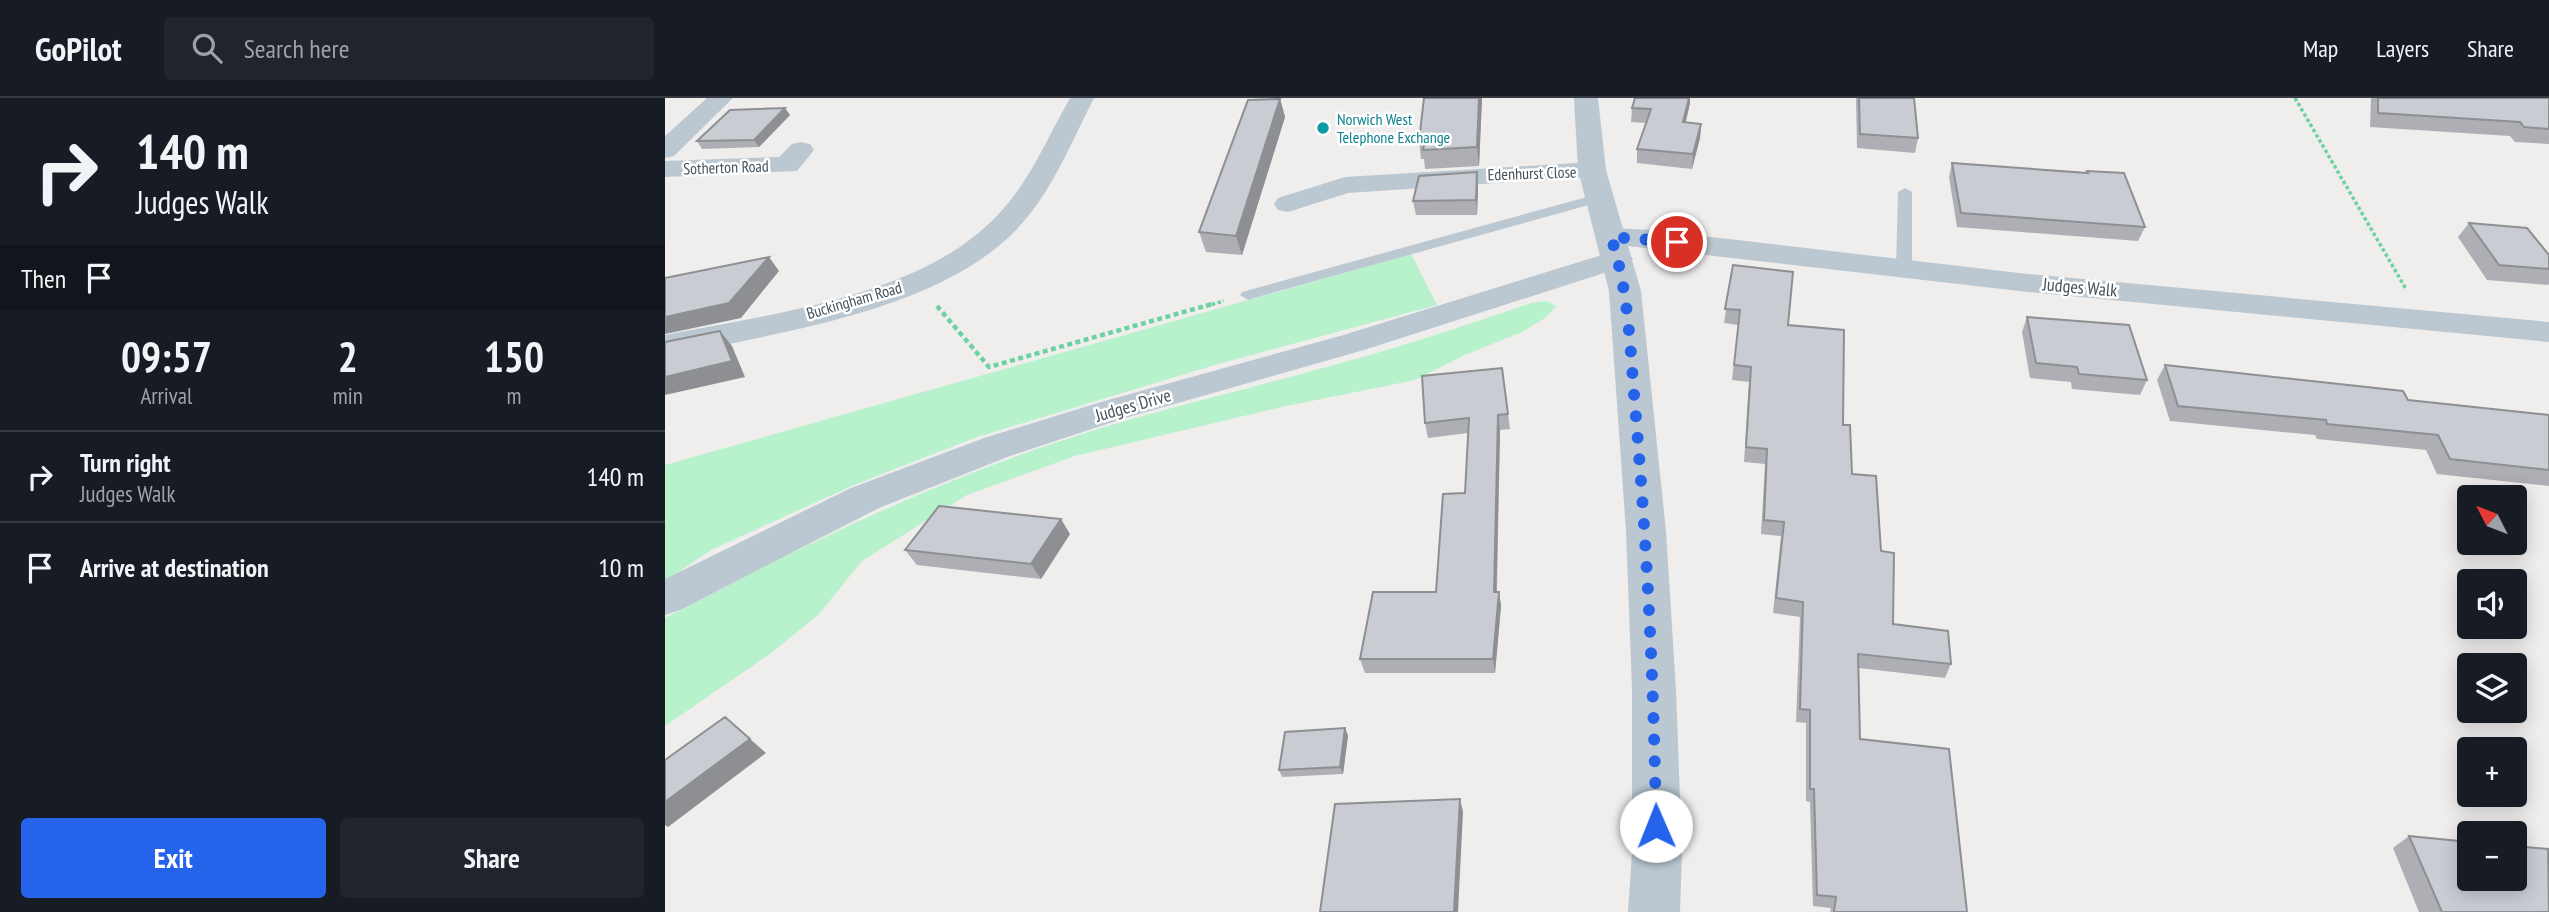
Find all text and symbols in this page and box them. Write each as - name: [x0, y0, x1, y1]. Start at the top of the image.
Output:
- search box: [164, 17, 654, 80]
- text: GoPilot: [35, 27, 122, 70]
- icon: search: [188, 29, 226, 67]
- text: Search here: [244, 32, 349, 65]
- text: Map: [2303, 33, 2338, 64]
- text: Layers: [2376, 33, 2429, 64]
- text: Share: [2467, 33, 2514, 64]
- place label: Norwich West Telephone Exchange: [1337, 109, 1450, 147]
- text: 140 m: [136, 119, 249, 183]
- marker: Norwich West Telephone Exchange: [1315, 120, 1331, 136]
- icon: right: [21, 126, 112, 217]
- street label: Sotherton Road: [683, 156, 769, 178]
- street label: Edenhurst Close: [1487, 161, 1577, 185]
- text: Judges Walk: [136, 181, 269, 223]
- pin: [1647, 212, 1707, 272]
- icon: arrive: [1658, 223, 1696, 261]
- icon: arrive: [80, 259, 118, 297]
- text: Then: [21, 262, 66, 295]
- street label: Judges Walk: [2041, 272, 2118, 302]
- street label: Buckingham Road: [804, 277, 904, 323]
- text: 09:57: [121, 329, 212, 384]
- text: 2: [338, 329, 358, 384]
- text: 150: [484, 329, 544, 384]
- text: Arrival: [140, 381, 192, 410]
- text: min: [333, 381, 363, 410]
- text: m: [506, 381, 521, 410]
- street label: Judges Drive: [1091, 383, 1174, 427]
- text: Turn right: [80, 446, 171, 479]
- icon: right: [21, 458, 59, 496]
- text: 140 m: [586, 460, 644, 493]
- text: Judges Walk: [80, 479, 175, 508]
- north arrow: [2457, 485, 2527, 555]
- map controls: [2457, 485, 2527, 891]
- icon: arrive: [21, 549, 59, 587]
- text: Arrive at destination: [80, 551, 269, 584]
- text: 10 m: [598, 551, 644, 584]
- button: sound: [2457, 569, 2527, 639]
- button: layers: [2457, 653, 2527, 723]
- button: +: [2457, 737, 2527, 807]
- position arrow: [1619, 789, 1693, 863]
- button: Exit: [21, 818, 326, 898]
- button: Share: [340, 818, 644, 898]
- button: −: [2457, 821, 2527, 891]

